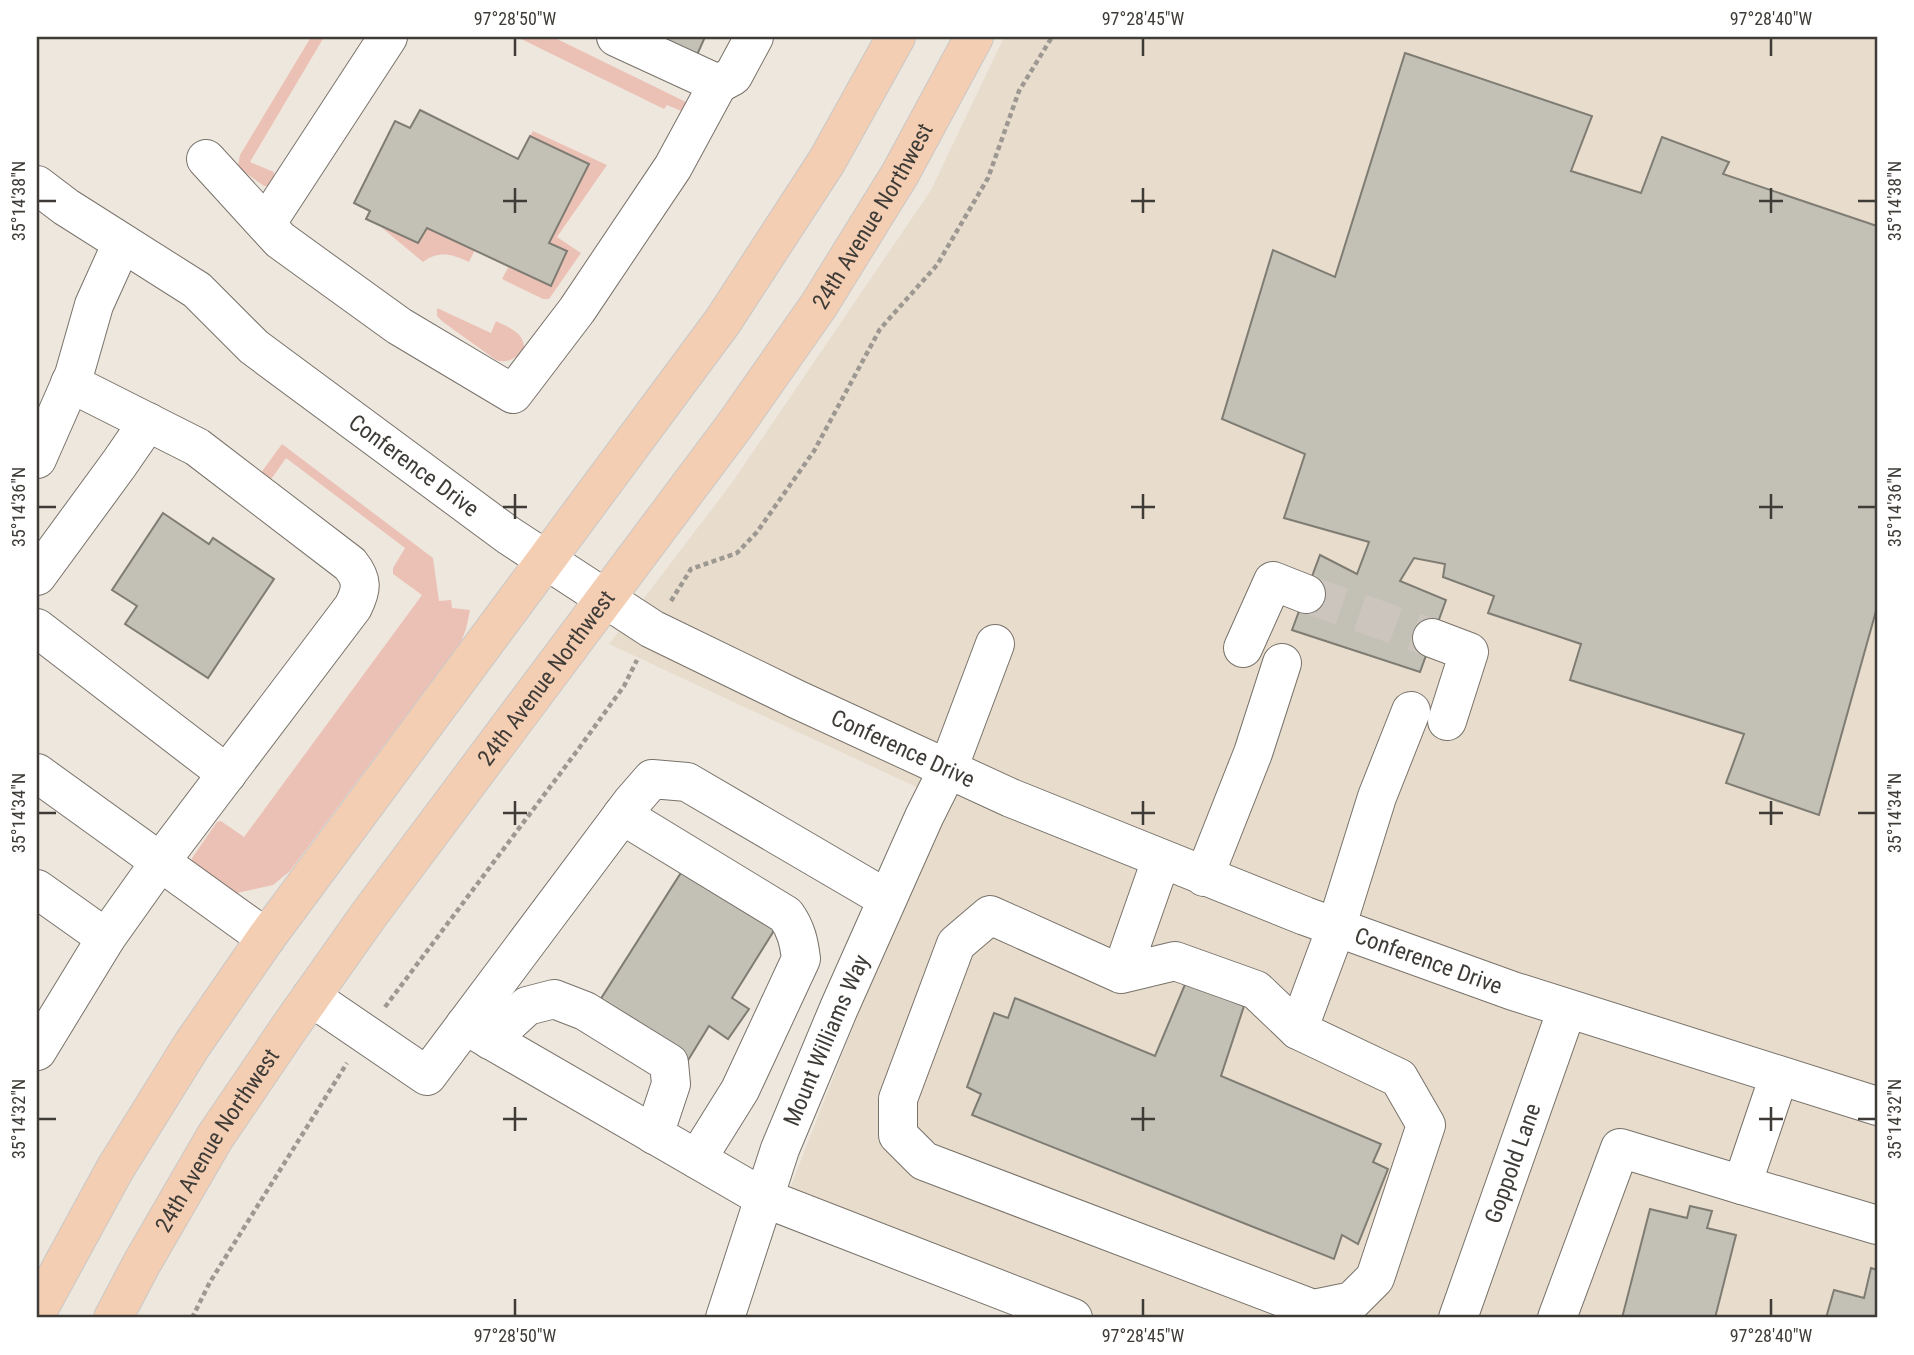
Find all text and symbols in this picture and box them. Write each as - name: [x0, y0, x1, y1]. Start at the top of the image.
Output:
- text: 97°28'50"W: [474, 8, 557, 29]
- text: 97°28'45"W: [1102, 8, 1185, 29]
- text: 97°28'40"W: [1730, 8, 1813, 29]
- street label: 24th Avenue Northwest: [806, 118, 938, 314]
- text: 35°14'38"N: [8, 161, 29, 241]
- text: 35°14'38"N: [1884, 161, 1905, 241]
- street label: Conference Drive: [344, 408, 484, 522]
- text: 35°14'36"N: [8, 467, 29, 547]
- text: 35°14'36"N: [1884, 467, 1905, 547]
- street label: 24th Avenue Northwest: [472, 585, 620, 771]
- street label: Conference Drive: [827, 704, 979, 793]
- text: 35°14'34"N: [8, 773, 29, 853]
- text: 35°14'34"N: [1884, 773, 1905, 853]
- street label: Conference Drive: [1351, 922, 1506, 1000]
- street label: Mount Williams Way: [778, 950, 875, 1130]
- street label: 24th Avenue Northwest: [149, 1043, 285, 1237]
- text: 35°14'32"N: [8, 1079, 29, 1159]
- text: 35°14'32"N: [1884, 1079, 1905, 1159]
- street label: Goppold Lane: [1479, 1100, 1546, 1227]
- text: 97°28'50"W: [474, 1325, 557, 1346]
- text: 97°28'45"W: [1102, 1325, 1185, 1346]
- text: 97°28'40"W: [1730, 1325, 1813, 1346]

